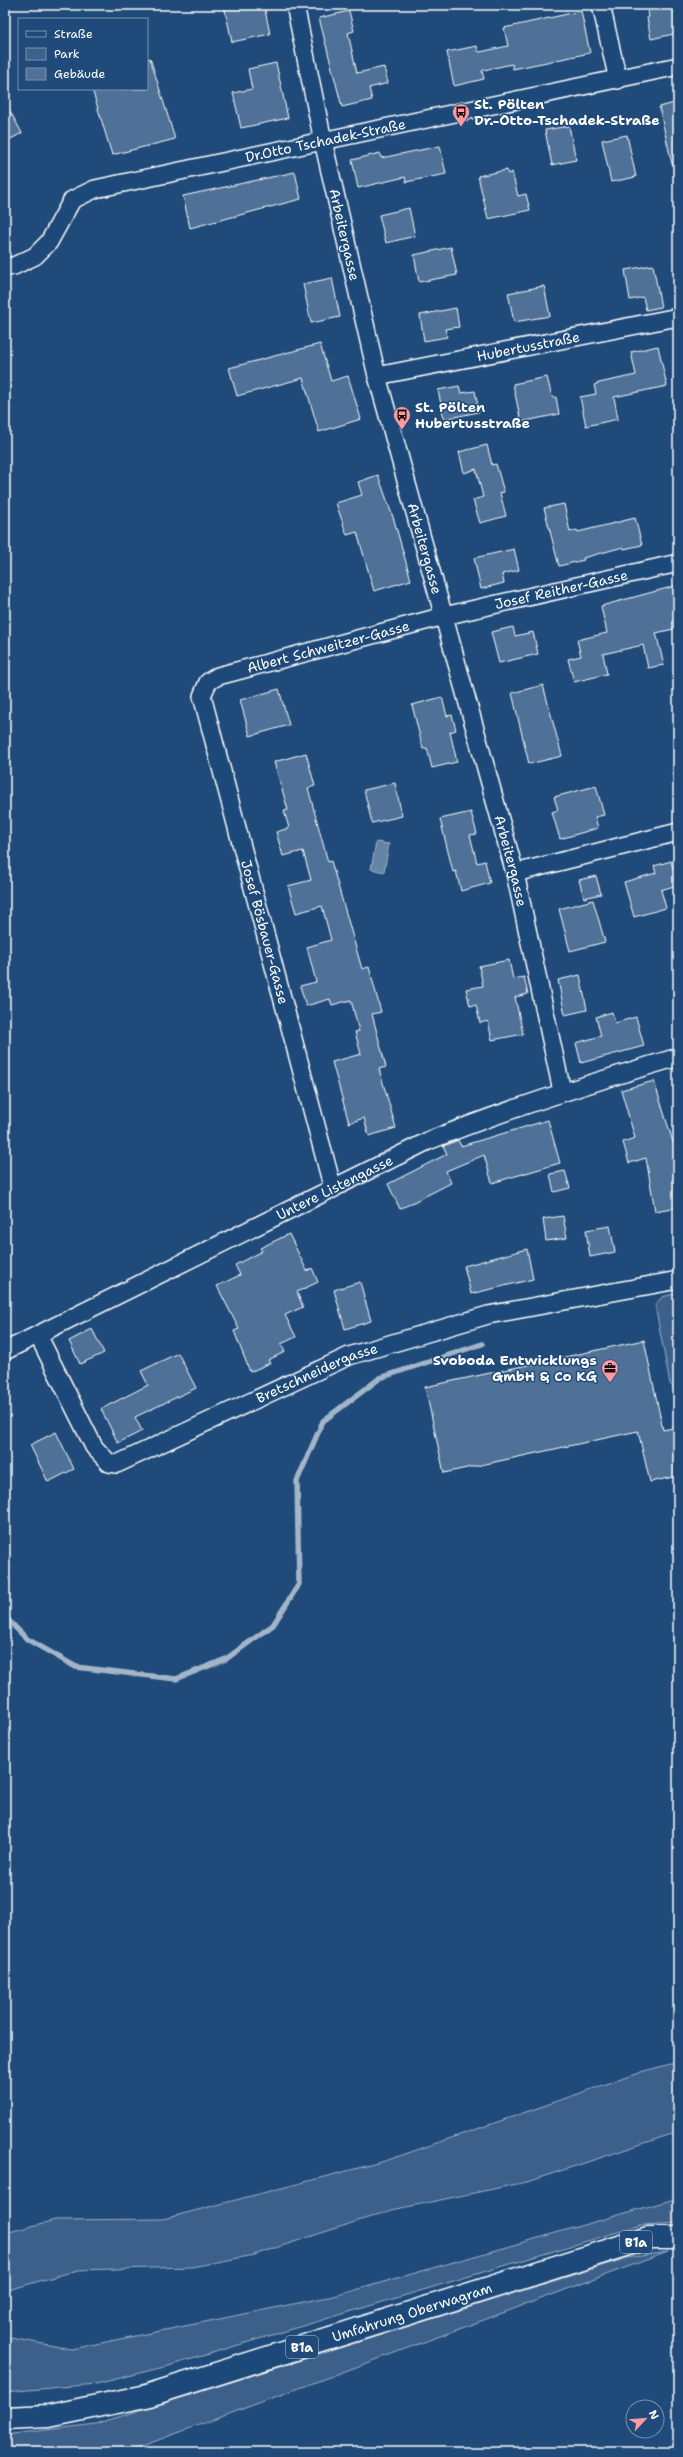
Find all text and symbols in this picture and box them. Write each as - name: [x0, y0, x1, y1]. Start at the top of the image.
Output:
- legend: [18, 18, 148, 90]
- text: Straße: [54, 26, 93, 42]
- text: Park: [54, 46, 80, 62]
- text: Gebäude: [54, 66, 105, 82]
- place label: St. Pölten Dr.-Otto-Tschadek-Straße: [474, 95, 660, 129]
- bus stop icon: St. Pölten Dr.-Otto-Tschadek-Straße: [451, 102, 471, 127]
- street label: Dr.Otto Tschadek-Straße: [244, 115, 407, 166]
- street label: Arbeitergasse: [325, 187, 364, 283]
- street label: Hubertusstraße: [475, 327, 581, 365]
- place label: St. Pölten Hubertusstraße: [415, 398, 530, 432]
- bus stop icon: St. Pölten Hubertusstraße: [392, 405, 412, 430]
- street label: Arbeitergasse: [404, 501, 446, 596]
- street label: Josef Reither-Gasse: [493, 566, 630, 613]
- street label: Albert Schweitzer-Gasse: [245, 617, 412, 677]
- street label: Arbeitergasse: [490, 813, 531, 908]
- street label: Josef Bösbauer-Gasse: [237, 858, 293, 1006]
- street label: Untere Listengasse: [273, 1151, 396, 1224]
- street label: Bretschneidergasse: [253, 1339, 380, 1407]
- place label: Svoboda Entwicklungs GmbH & Co KG: [433, 1351, 597, 1385]
- office icon: Svoboda Entwicklungs GmbH & Co KG: [600, 1358, 620, 1383]
- road number: B1a: [620, 2231, 652, 2253]
- street label: Umfahrung Oberwagram: [330, 2279, 494, 2346]
- road number: B1a: [286, 2336, 318, 2358]
- north arrow: [625, 2399, 665, 2439]
- text: N: [645, 2408, 662, 2422]

